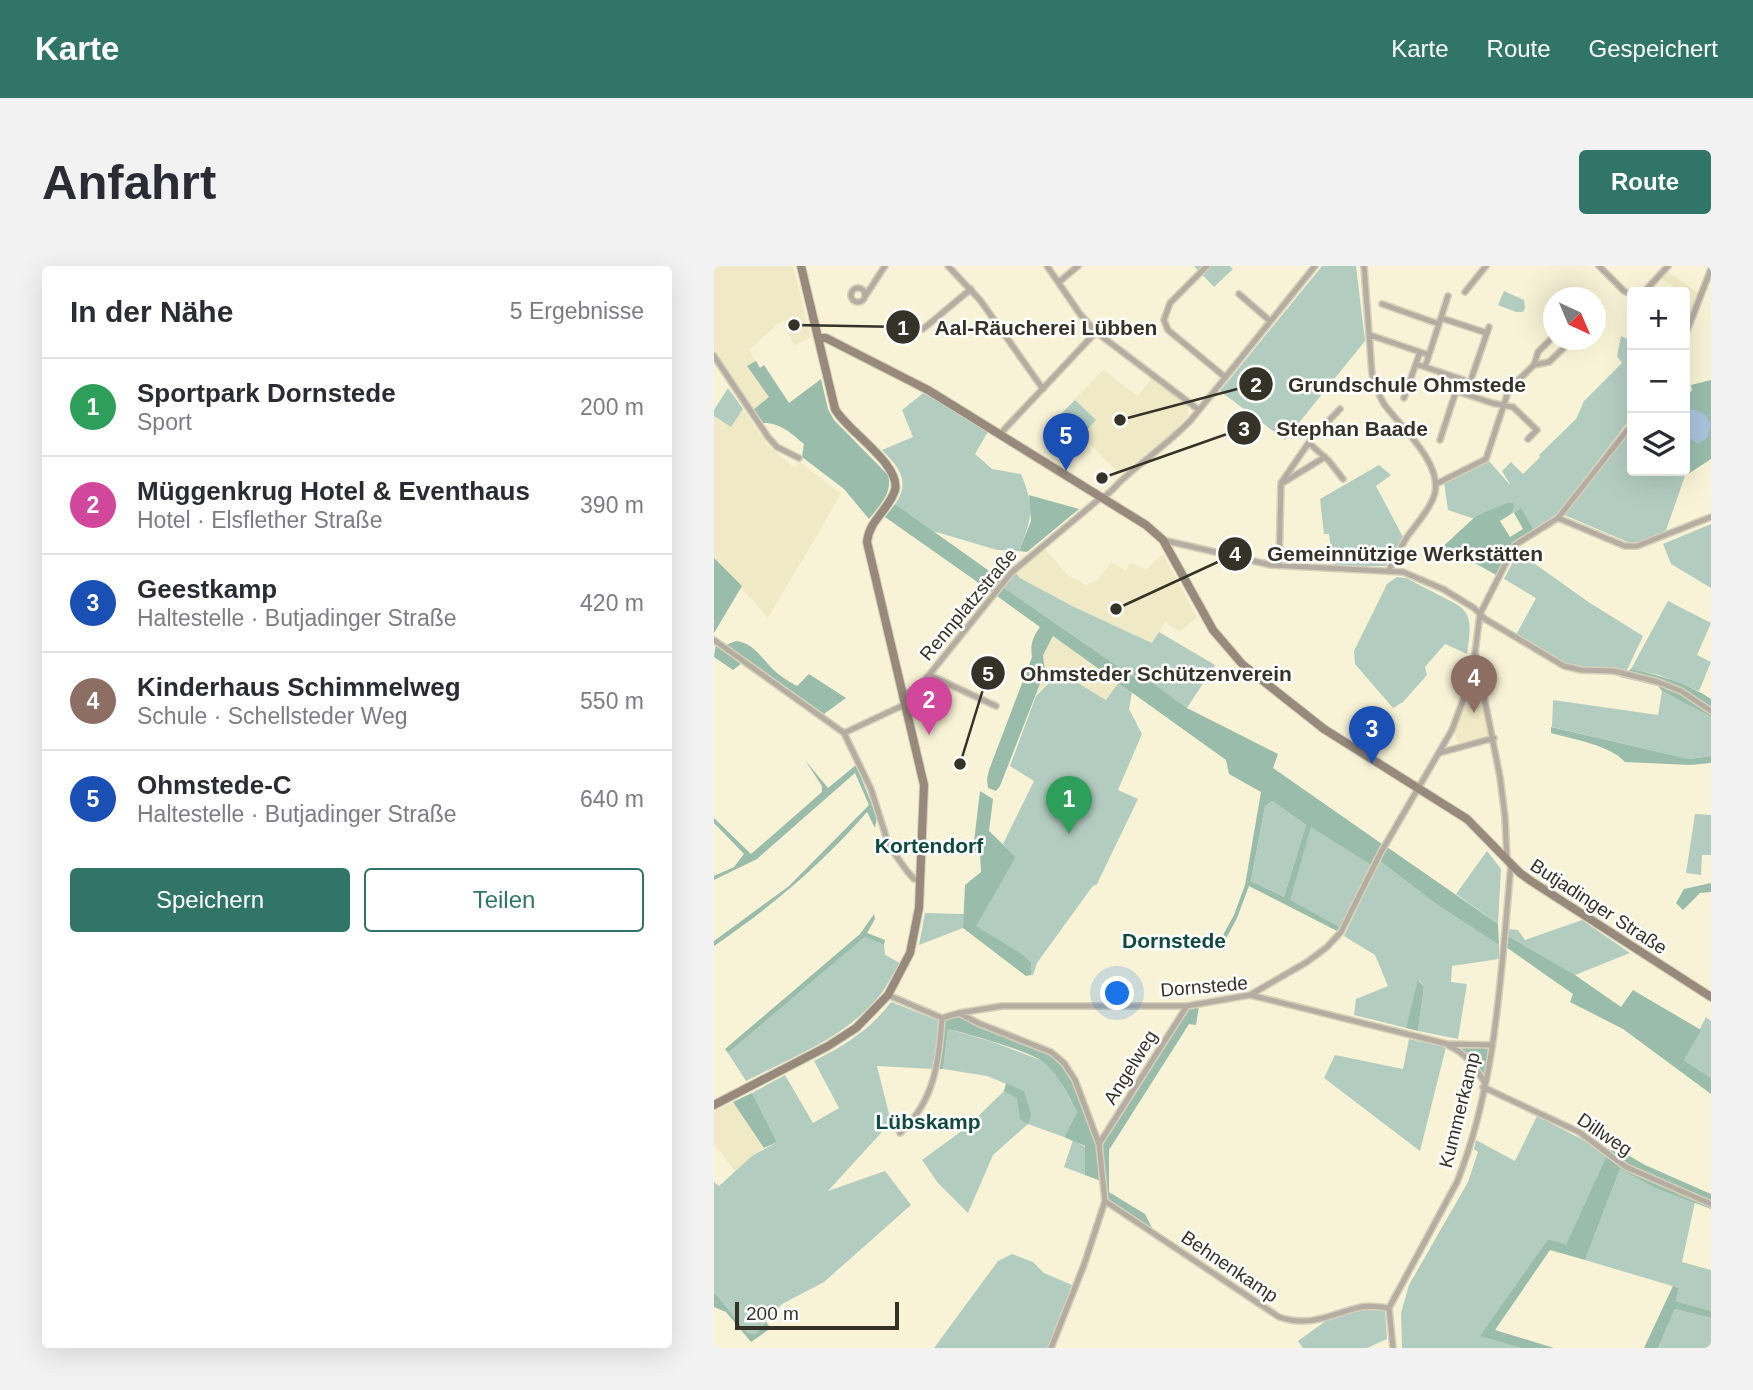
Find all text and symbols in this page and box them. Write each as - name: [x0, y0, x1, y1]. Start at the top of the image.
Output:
- text: Karte: [35, 30, 119, 67]
- text: Karte: [1391, 35, 1449, 62]
- text: Route: [1487, 35, 1551, 62]
- text: Gespeichert: [1589, 35, 1718, 62]
- button: Route: [1579, 150, 1711, 214]
- text: Anfahrt: [42, 155, 216, 209]
- north arrow: [1543, 287, 1606, 350]
- map controls: [1627, 287, 1690, 476]
- button: +: [1627, 287, 1690, 350]
- text: In der Nähe: [70, 295, 233, 328]
- text: 5 Ergebnisse: [510, 298, 644, 324]
- callout: Aal-Räucherei Lübben: [885, 306, 1171, 348]
- text: 1: [897, 316, 909, 339]
- text: Aal-Räucherei Lübben: [935, 316, 1157, 339]
- button: −: [1627, 350, 1690, 413]
- callout: Grundschule Ohmstede: [1239, 363, 1540, 405]
- text: 2: [1250, 373, 1262, 396]
- text: Grundschule Ohmstede: [1288, 373, 1526, 396]
- text: Sportpark Dornstede: [137, 378, 396, 408]
- text: 1: [87, 394, 99, 420]
- text: 200 m: [580, 394, 644, 420]
- callout: Stephan Baade: [1227, 407, 1441, 449]
- text: Sport: [137, 409, 192, 435]
- pin: 5: [1043, 413, 1089, 471]
- button: layers: [1627, 413, 1690, 476]
- text: 3: [1238, 417, 1250, 440]
- text: Stephan Baade: [1276, 417, 1428, 440]
- text: Müggenkrug Hotel & Eventhaus: [137, 476, 530, 506]
- text: 2: [87, 492, 99, 518]
- text: 390 m: [580, 492, 644, 518]
- text: Hotel · Elsflether Straße: [137, 507, 382, 533]
- callout: Gemeinnützige Werkstätten: [1218, 533, 1557, 575]
- text: 4: [1229, 542, 1241, 565]
- text: Gemeinnützige Werkstätten: [1267, 542, 1543, 565]
- street label: Rennplatzstraße: [916, 544, 1021, 664]
- text: Geestkamp: [137, 574, 277, 604]
- text: 3: [87, 590, 99, 616]
- text: 420 m: [580, 590, 644, 616]
- text: Haltestelle · Butjadinger Straße: [137, 605, 457, 631]
- callout: Ohmsteder Schützenverein: [971, 652, 1306, 694]
- pin: 4: [1451, 655, 1497, 713]
- text: 5: [982, 662, 994, 685]
- text: Ohmsteder Schützenverein: [1020, 662, 1292, 685]
- text: Kinderhaus Schimmelweg: [137, 672, 461, 702]
- pin: 2: [906, 677, 952, 735]
- text: 4: [87, 688, 99, 714]
- text: 550 m: [580, 688, 644, 714]
- text: Schule · Schellsteder Weg: [137, 703, 408, 729]
- pin: 3: [1349, 706, 1395, 764]
- text: Ohmstede-C: [137, 770, 292, 800]
- pin: 1: [1046, 776, 1092, 834]
- text: 5: [87, 786, 99, 812]
- text: 640 m: [580, 786, 644, 812]
- text: Haltestelle · Butjadinger Straße: [137, 801, 457, 827]
- district label: Kortendorf: [875, 834, 984, 857]
- street label: Butjadinger Straße: [1527, 854, 1671, 958]
- button: Speichern: [70, 868, 350, 932]
- button: Teilen: [364, 868, 644, 932]
- district label: Dornstede: [1122, 929, 1226, 952]
- street label: Dornstede: [1159, 972, 1249, 1001]
- your location: [1100, 976, 1134, 1010]
- street label: Angelweg: [1099, 1026, 1161, 1108]
- street label: Kummerkamp: [1435, 1050, 1484, 1170]
- street label: Dillweg: [1573, 1109, 1636, 1160]
- district label: Lübskamp: [875, 1110, 981, 1133]
- street label: Behnenkamp: [1177, 1226, 1282, 1306]
- scale bar: [735, 1299, 900, 1331]
- text: 200 m: [746, 1303, 799, 1324]

